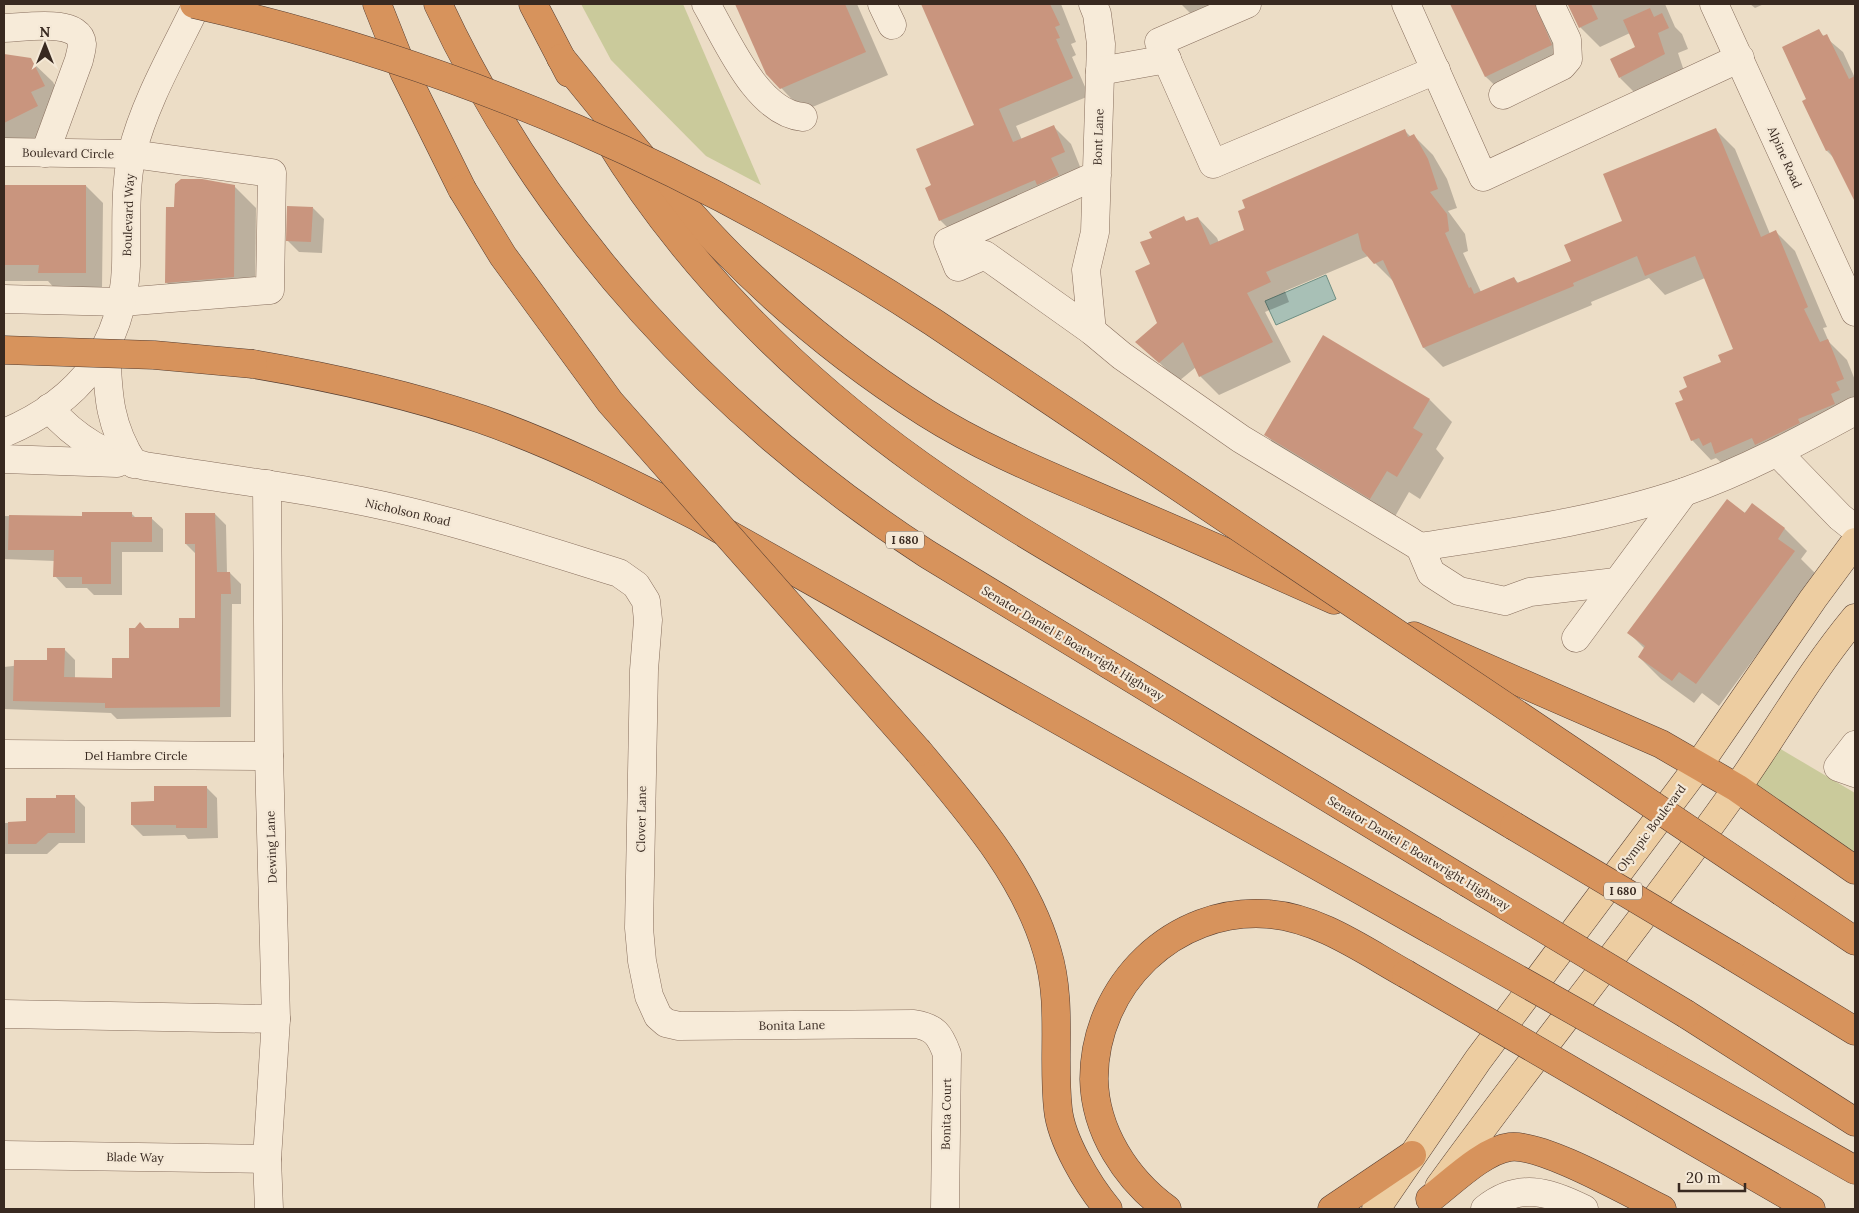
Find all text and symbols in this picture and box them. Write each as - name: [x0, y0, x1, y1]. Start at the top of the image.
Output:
- north arrow: [20, 20, 70, 70]
- text: N: [40, 23, 51, 41]
- street label: Bont Lane: [1090, 108, 1107, 166]
- street label: Alpine Road: [1764, 123, 1805, 190]
- street label: Boulevard Circle: [22, 145, 115, 161]
- street label: Boulevard Way: [119, 173, 137, 257]
- street label: Nicholson Road: [364, 495, 452, 529]
- road number: I 680: [886, 532, 924, 548]
- street label: Senator Daniel E Boatwright Highway: [979, 582, 1167, 704]
- street label: Del Hambre Circle: [85, 748, 188, 763]
- street label: Olympic Boulevard: [1613, 781, 1689, 875]
- street label: Clover Lane: [633, 785, 649, 852]
- street label: Senator Daniel E Boatwright Highway: [1325, 792, 1513, 914]
- street label: Dewing Lane: [262, 810, 280, 884]
- road number: I 680: [1604, 882, 1642, 899]
- street label: Bonita Lane: [759, 1017, 826, 1033]
- street label: Bonita Court: [938, 1078, 954, 1150]
- street label: Blade Way: [106, 1149, 165, 1165]
- scale bar: [1679, 1160, 1745, 1192]
- text: 20 m: [1686, 1168, 1721, 1187]

